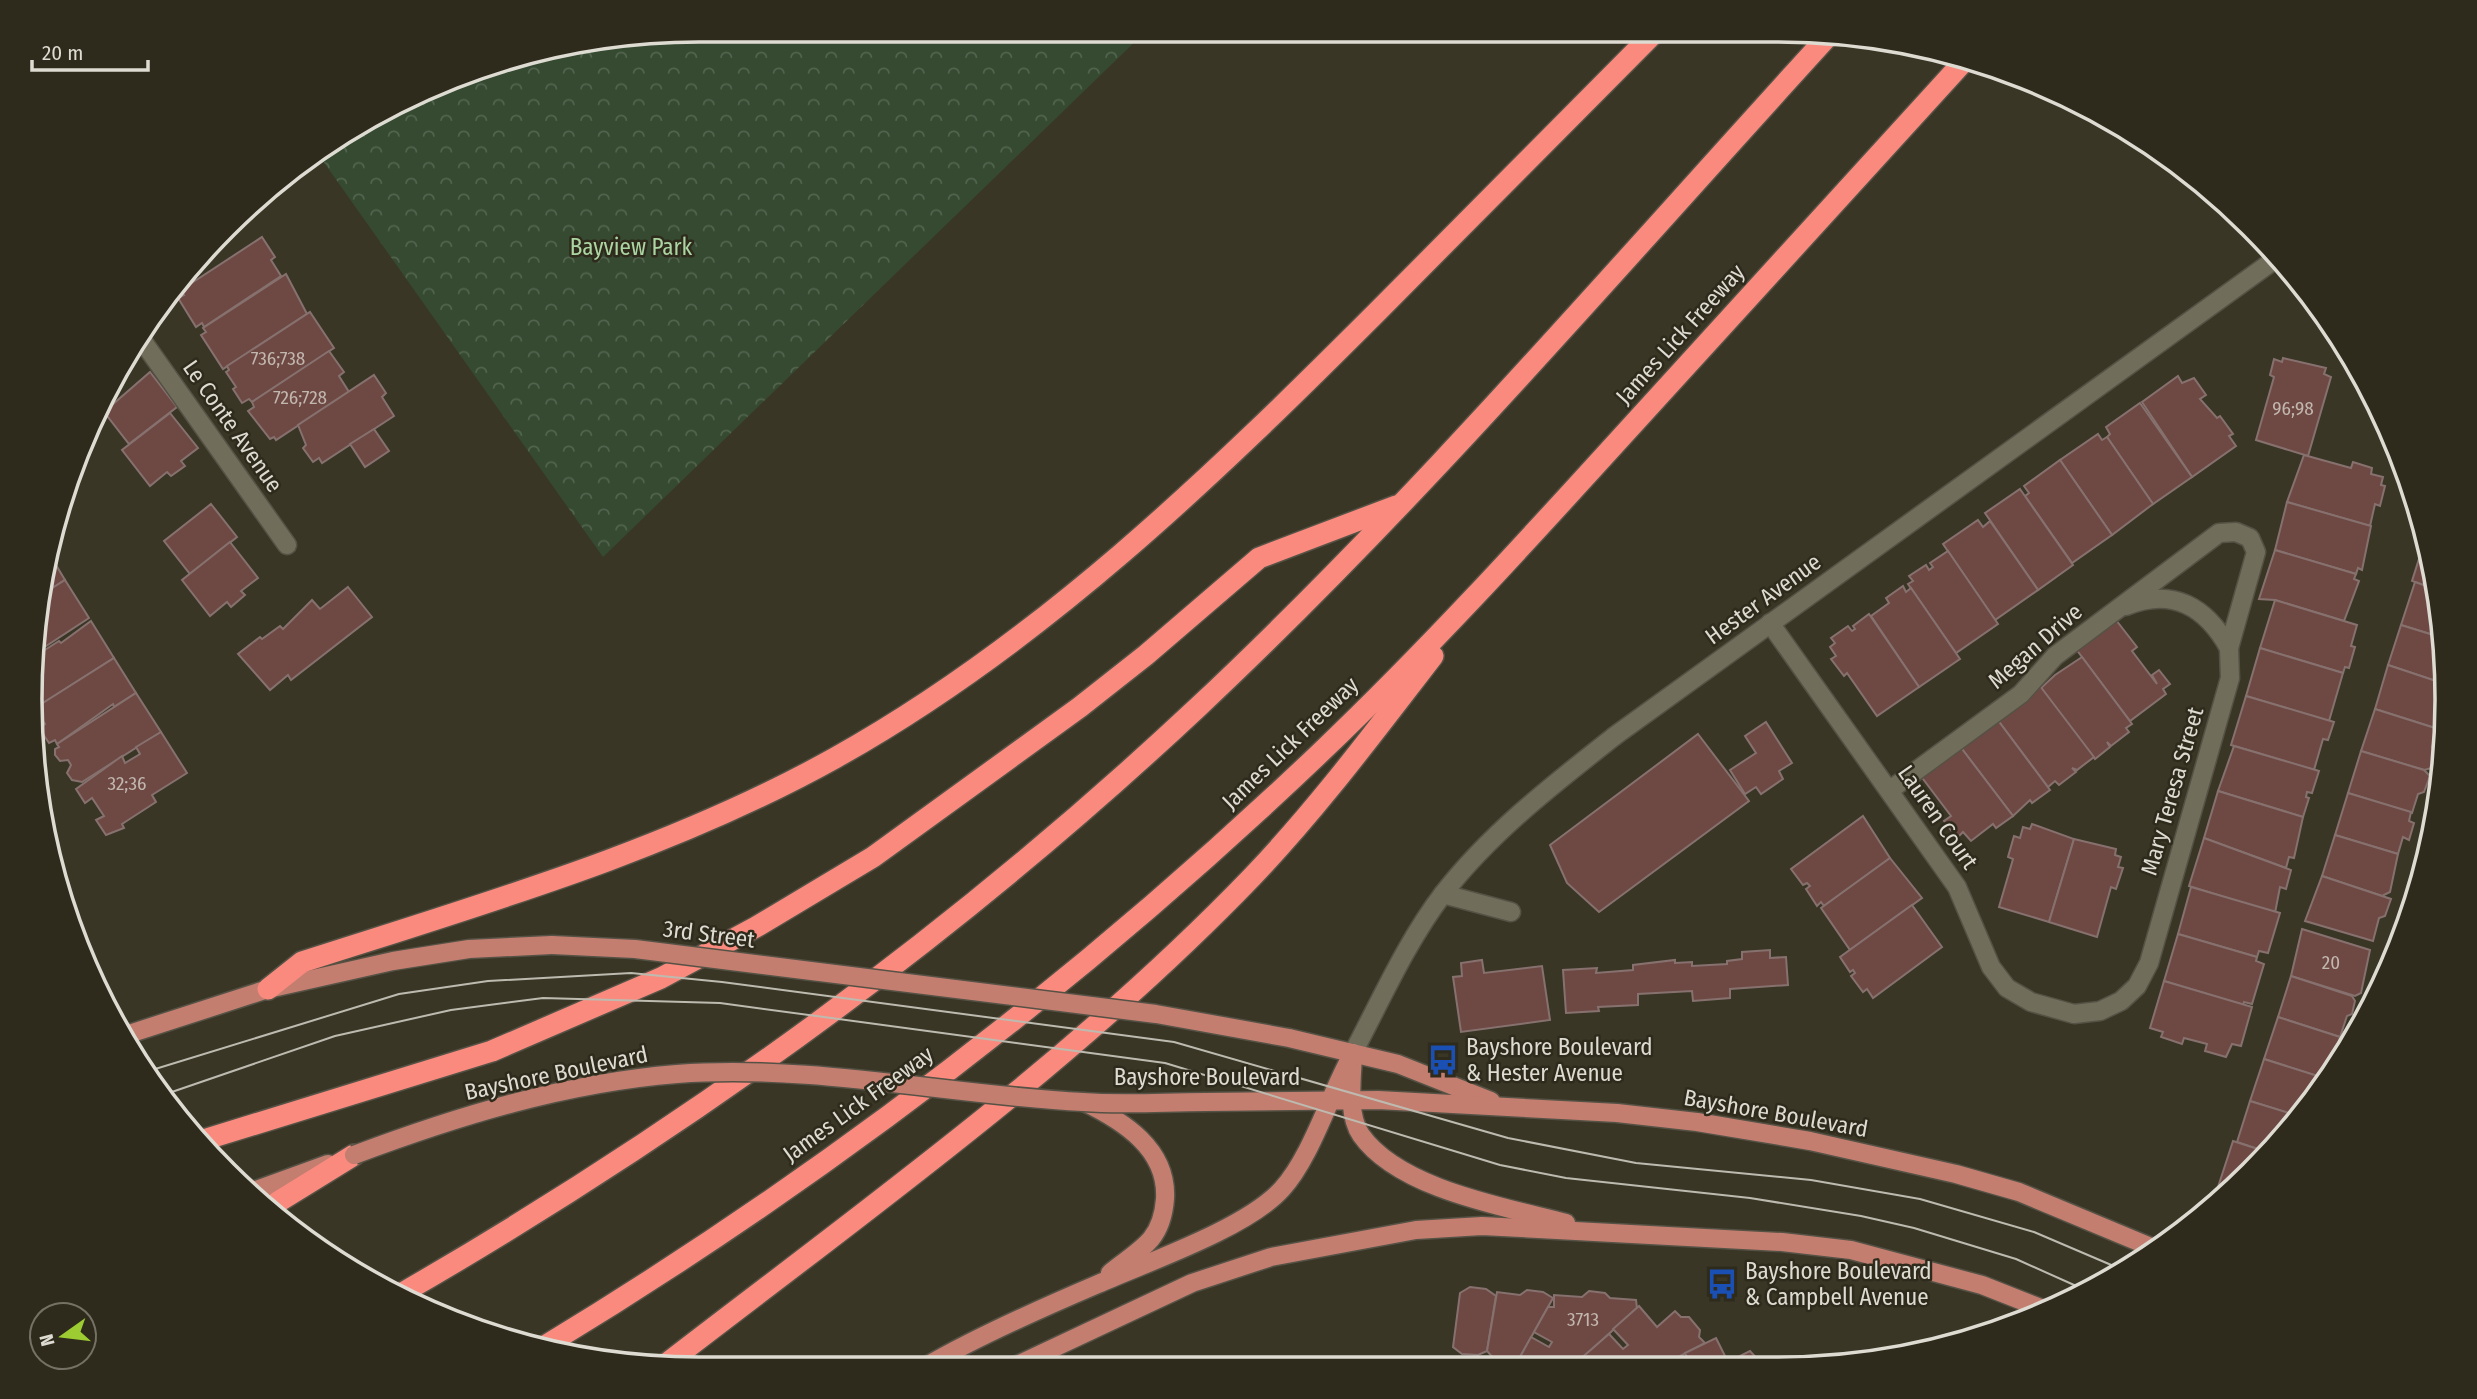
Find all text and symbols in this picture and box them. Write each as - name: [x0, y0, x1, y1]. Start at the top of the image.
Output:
- scale bar: [32, 28, 147, 72]
- text: 20 m: [42, 40, 83, 66]
- park label: Bayview Park: [570, 233, 693, 261]
- street label: James Lick Freeway: [1610, 258, 1751, 410]
- house number: 736;738: [251, 347, 305, 370]
- street label: Le Conte Avenue: [177, 355, 289, 497]
- house number: 726;728: [273, 386, 327, 409]
- house number: 96;98: [2272, 397, 2314, 420]
- street label: Hester Avenue: [1700, 548, 1826, 650]
- street label: Megan Drive: [1982, 598, 2088, 694]
- street label: James Lick Freeway: [1216, 670, 1365, 815]
- street label: Mary Teresa Street: [2135, 703, 2210, 878]
- street label: Lauren Court: [1892, 760, 1984, 875]
- house number: 32;36: [108, 772, 147, 795]
- street label: 3rd Street: [662, 914, 757, 954]
- house number: 20: [2322, 951, 2340, 974]
- place label: Bayshore Boulevard & Hester Avenue: [1466, 1033, 1653, 1087]
- street label: Bayshore Boulevard: [462, 1040, 650, 1106]
- street label: James Lick Freeway: [777, 1040, 939, 1168]
- bus stop icon: Bayshore Boulevard & Hester Avenue: [1426, 1043, 1460, 1077]
- street label: Bayshore Boulevard: [1114, 1063, 1300, 1091]
- street label: Bayshore Boulevard: [1682, 1083, 1870, 1143]
- place label: Bayshore Boulevard & Campbell Avenue: [1745, 1257, 1932, 1311]
- bus stop icon: Bayshore Boulevard & Campbell Avenue: [1705, 1267, 1739, 1301]
- north arrow: [28, 1301, 98, 1371]
- house number: 3713: [1567, 1308, 1599, 1331]
- text: N: [34, 1332, 60, 1348]

